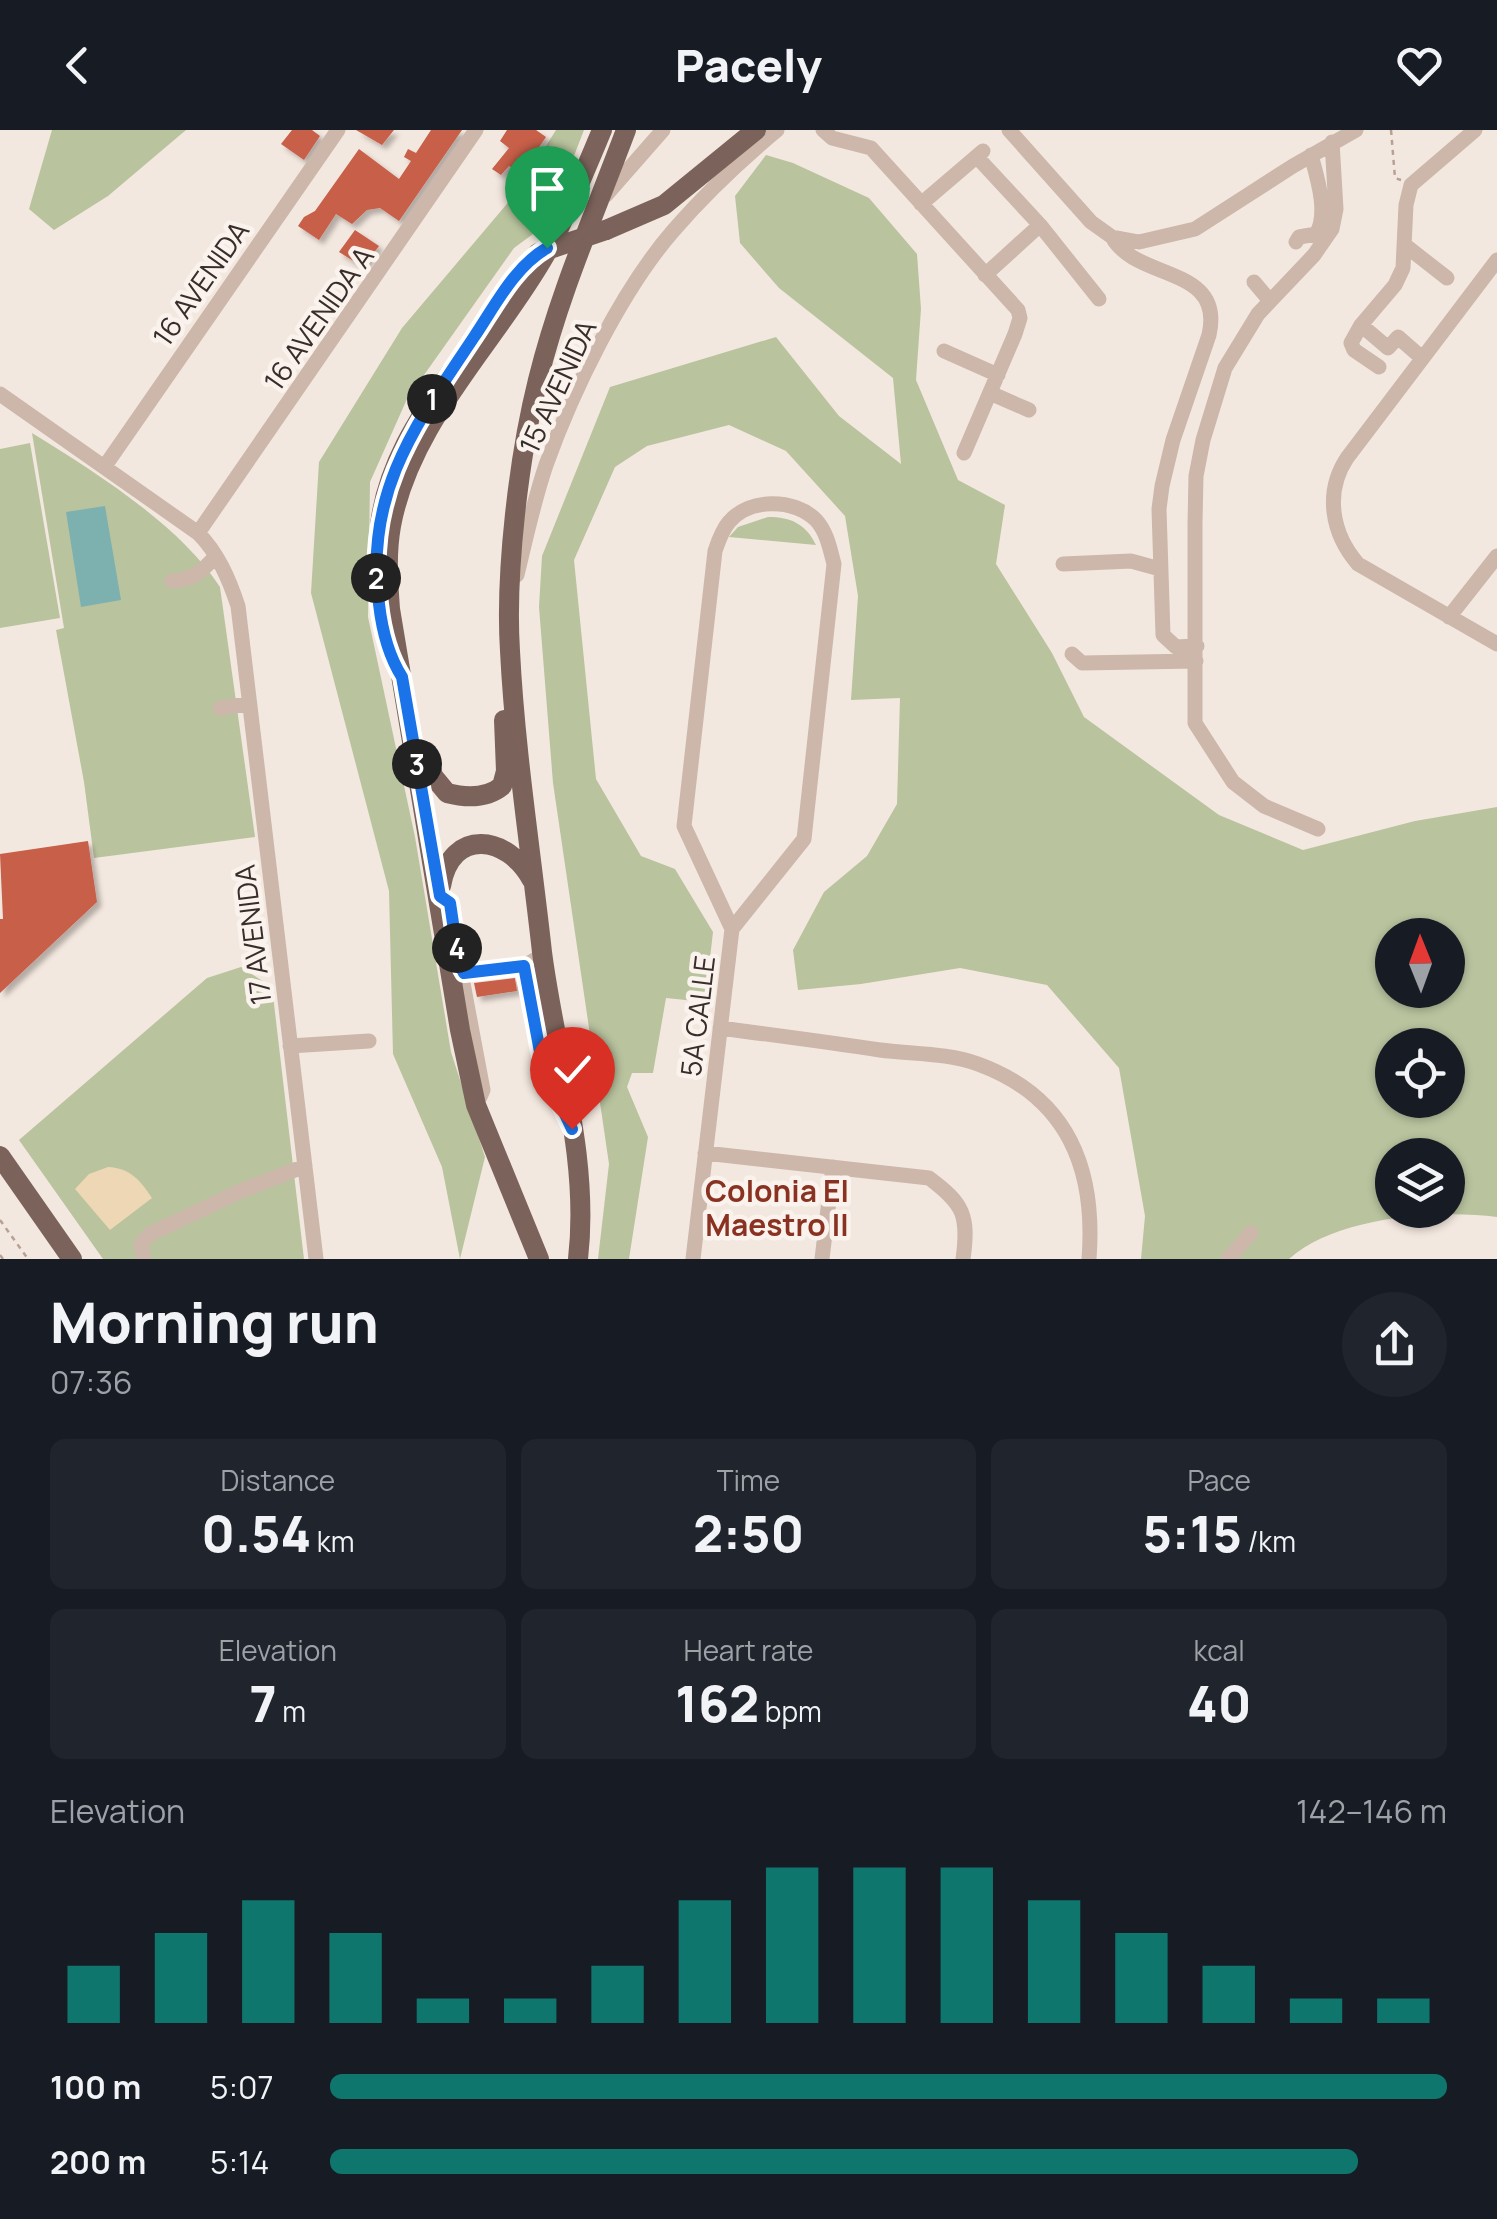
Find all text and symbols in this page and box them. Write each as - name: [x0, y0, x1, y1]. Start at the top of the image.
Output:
- text: Pacely: [675, 34, 822, 96]
- icon: back: [50, 38, 105, 93]
- icon: heart: [1392, 38, 1447, 93]
- pin: [505, 146, 590, 249]
- icon: arrive: [520, 161, 575, 216]
- street label: 16 AVENIDA: [143, 213, 257, 353]
- street label: 16 AVENIDA A: [254, 238, 382, 398]
- street label: 15 AVENIDA: [510, 313, 605, 459]
- pin: 1: [407, 374, 457, 424]
- text: 1: [426, 380, 438, 418]
- pin: 2: [351, 553, 401, 603]
- text: 2: [368, 559, 384, 597]
- pin: 3: [392, 739, 442, 789]
- text: 3: [409, 745, 425, 783]
- street label: 17 AVENIDA: [225, 863, 279, 1007]
- north arrow: [1375, 918, 1465, 1008]
- map controls: [1375, 918, 1465, 1228]
- pin: 4: [432, 923, 482, 973]
- text: 4: [448, 929, 466, 967]
- street label: 5A CALLE: [671, 953, 723, 1079]
- pin: [530, 1027, 615, 1130]
- button: locate: [1375, 1028, 1465, 1118]
- icon: check: [545, 1042, 600, 1097]
- button: layers: [1375, 1138, 1465, 1228]
- district label: Colonia El Maestro II: [705, 1170, 849, 1245]
- text: Morning run: [50, 1284, 379, 1360]
- button: share: [1342, 1292, 1447, 1397]
- text: 07:36: [50, 1360, 133, 1404]
- text: Distance: [220, 1461, 335, 1499]
- text: Time: [717, 1461, 780, 1499]
- text: Pace: [1188, 1461, 1251, 1499]
- text: 0.54: [201, 1499, 311, 1567]
- text: 2:50: [693, 1499, 804, 1567]
- text: 5:15: [1142, 1499, 1242, 1567]
- text: km: [311, 1522, 354, 1560]
- text: /km: [1242, 1522, 1296, 1560]
- text: Elevation: [219, 1631, 337, 1669]
- text: Heart rate: [684, 1631, 813, 1669]
- text: kcal: [1194, 1631, 1245, 1669]
- text: 7: [250, 1669, 277, 1737]
- text: 162: [675, 1669, 759, 1737]
- text: 40: [1187, 1669, 1251, 1737]
- text: m: [277, 1692, 306, 1730]
- text: bpm: [759, 1692, 822, 1730]
- text: Elevation: [50, 1789, 185, 1833]
- text: 142–146 m: [1296, 1789, 1447, 1833]
- text: 100 m: [50, 2065, 141, 2109]
- text: 5:07: [210, 2065, 274, 2109]
- text: 200 m: [50, 2140, 146, 2184]
- text: 5:14: [210, 2140, 269, 2184]

